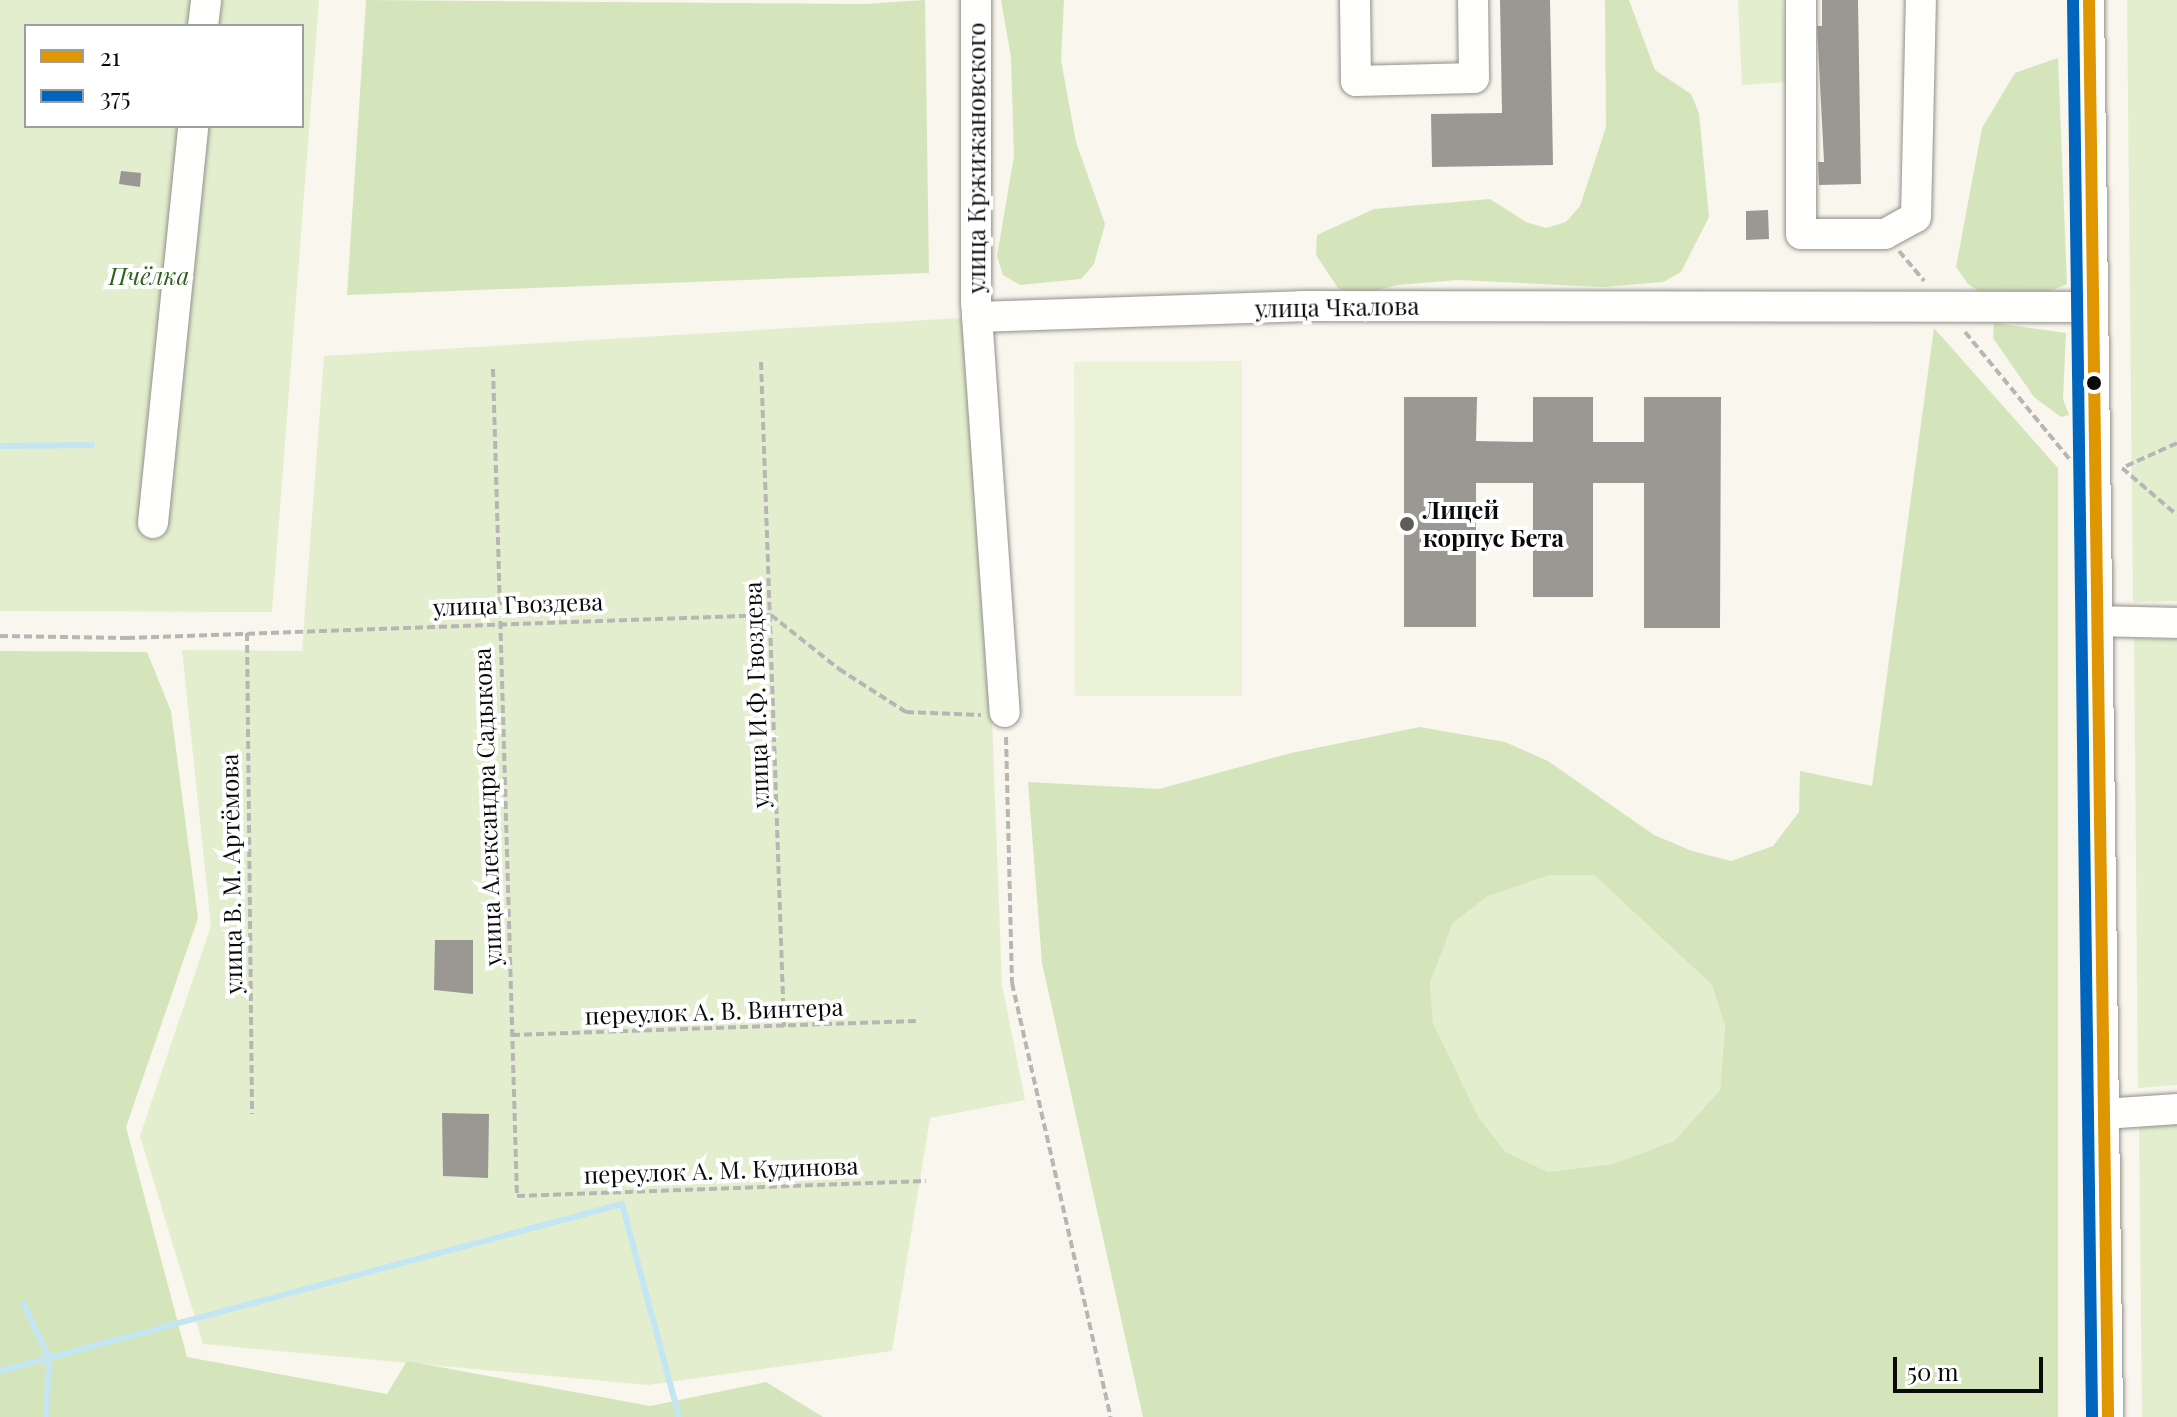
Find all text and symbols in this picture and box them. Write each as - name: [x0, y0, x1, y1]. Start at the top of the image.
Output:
- street label: улица Кржижановского: [962, 22, 990, 294]
- legend: [24, 24, 304, 128]
- text: 21: [100, 40, 120, 72]
- text: 375: [100, 80, 131, 112]
- park label: Пчёлка: [109, 262, 189, 290]
- street label: улица Чкалова: [1255, 291, 1419, 323]
- unlabelled marker: [2086, 375, 2102, 391]
- place label: Лицей корпус Бета: [1423, 496, 1564, 552]
- marker: Лицей корпус Бета: [1398, 515, 1416, 533]
- street label: улица И.Ф. Гвоздева: [738, 581, 774, 809]
- street label: улица Гвоздева: [432, 587, 604, 621]
- street label: улица Александра Садыкова: [467, 647, 507, 967]
- street label: улица В. М. Артёмова: [215, 754, 247, 994]
- street label: переулок А. В. Винтера: [584, 992, 844, 1030]
- street label: переулок А. М. Кудинова: [583, 1151, 859, 1189]
- scale bar: [1897, 1341, 2047, 1391]
- text: 50 m: [1907, 1355, 1959, 1387]

